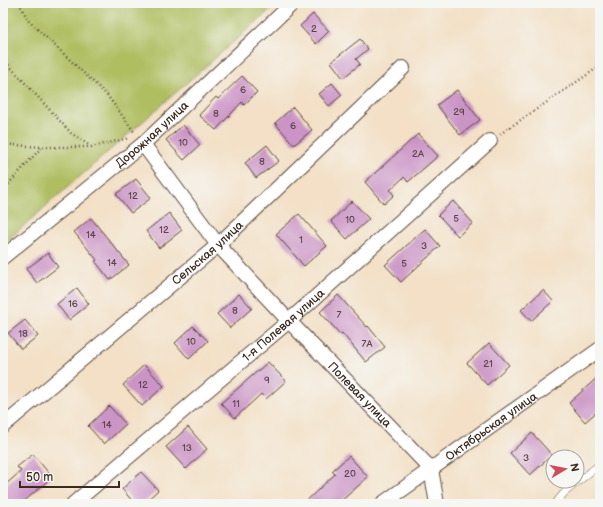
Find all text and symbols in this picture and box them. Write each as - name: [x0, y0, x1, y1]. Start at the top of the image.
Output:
- house number: 2: [311, 23, 317, 35]
- house number: 6: [240, 84, 246, 96]
- street label: Дорожная улица: [112, 98, 192, 171]
- house number: 29: [453, 106, 465, 118]
- house number: 8: [213, 108, 219, 120]
- house number: 6: [290, 120, 296, 132]
- house number: 10: [178, 137, 188, 149]
- house number: 2А: [412, 148, 425, 160]
- house number: 8: [259, 156, 265, 168]
- house number: 12: [128, 190, 138, 202]
- house number: 5: [453, 213, 459, 225]
- house number: 10: [345, 214, 355, 226]
- street label: Сельская улица: [169, 218, 246, 288]
- house number: 12: [159, 224, 169, 236]
- house number: 14: [86, 229, 96, 241]
- house number: 1: [299, 234, 303, 246]
- house number: 3: [421, 240, 427, 252]
- house number: 14: [107, 257, 117, 269]
- house number: 5: [401, 258, 407, 270]
- street label: 1-я Полевая улица: [239, 285, 328, 365]
- house number: 16: [68, 298, 78, 310]
- house number: 8: [232, 305, 238, 317]
- house number: 7: [337, 309, 342, 321]
- house number: 18: [18, 328, 28, 340]
- house number: 10: [186, 336, 196, 348]
- house number: 7А: [362, 338, 373, 350]
- house number: 21: [483, 358, 493, 370]
- street label: Полевая улица: [325, 359, 395, 431]
- house number: 9: [264, 374, 270, 386]
- house number: 12: [138, 379, 148, 391]
- street label: Октябрьская улица: [442, 389, 540, 464]
- house number: 11: [232, 398, 240, 410]
- house number: 14: [102, 419, 112, 431]
- house number: 13: [182, 442, 192, 454]
- north arrow: [545, 449, 585, 489]
- house number: 3: [523, 452, 529, 464]
- text: N: [567, 462, 581, 473]
- scale bar: [20, 463, 119, 489]
- house number: 20: [344, 468, 356, 480]
- text: 50 m: [26, 470, 53, 485]

